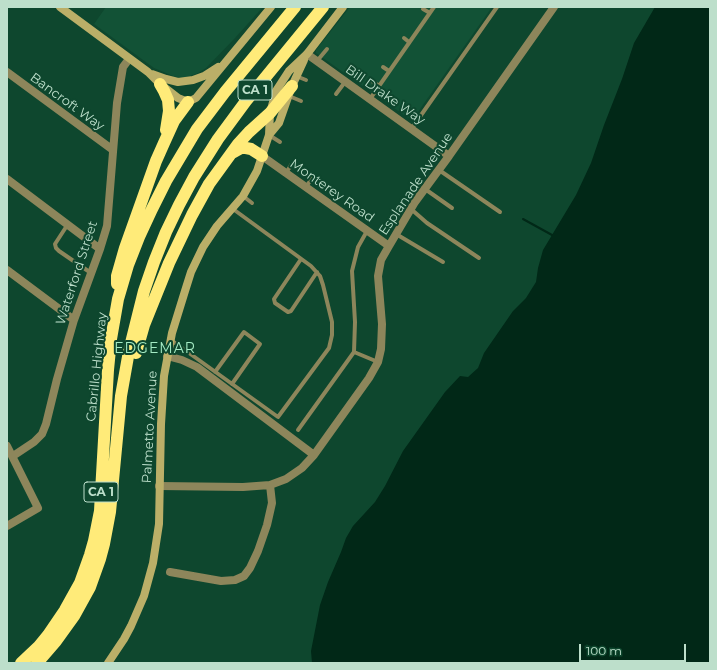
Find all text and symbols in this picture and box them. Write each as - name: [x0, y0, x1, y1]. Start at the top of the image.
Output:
- street label: Bill Drake Way: [342, 62, 428, 128]
- street label: Bancroft Way: [27, 70, 107, 134]
- road number: CA 1: [238, 80, 272, 100]
- street label: Esplanade Avenue: [376, 130, 456, 238]
- street label: Monterey Road: [287, 156, 377, 226]
- street label: Waterford Street: [53, 219, 101, 327]
- street label: Cabrillo Highway: [83, 311, 111, 423]
- district label: EDGEMAR: [114, 341, 196, 357]
- street label: Palmetto Avenue: [139, 370, 161, 484]
- road number: CA 1: [84, 482, 118, 502]
- scale bar: [581, 636, 688, 662]
- text: 100 m: [586, 643, 622, 658]

